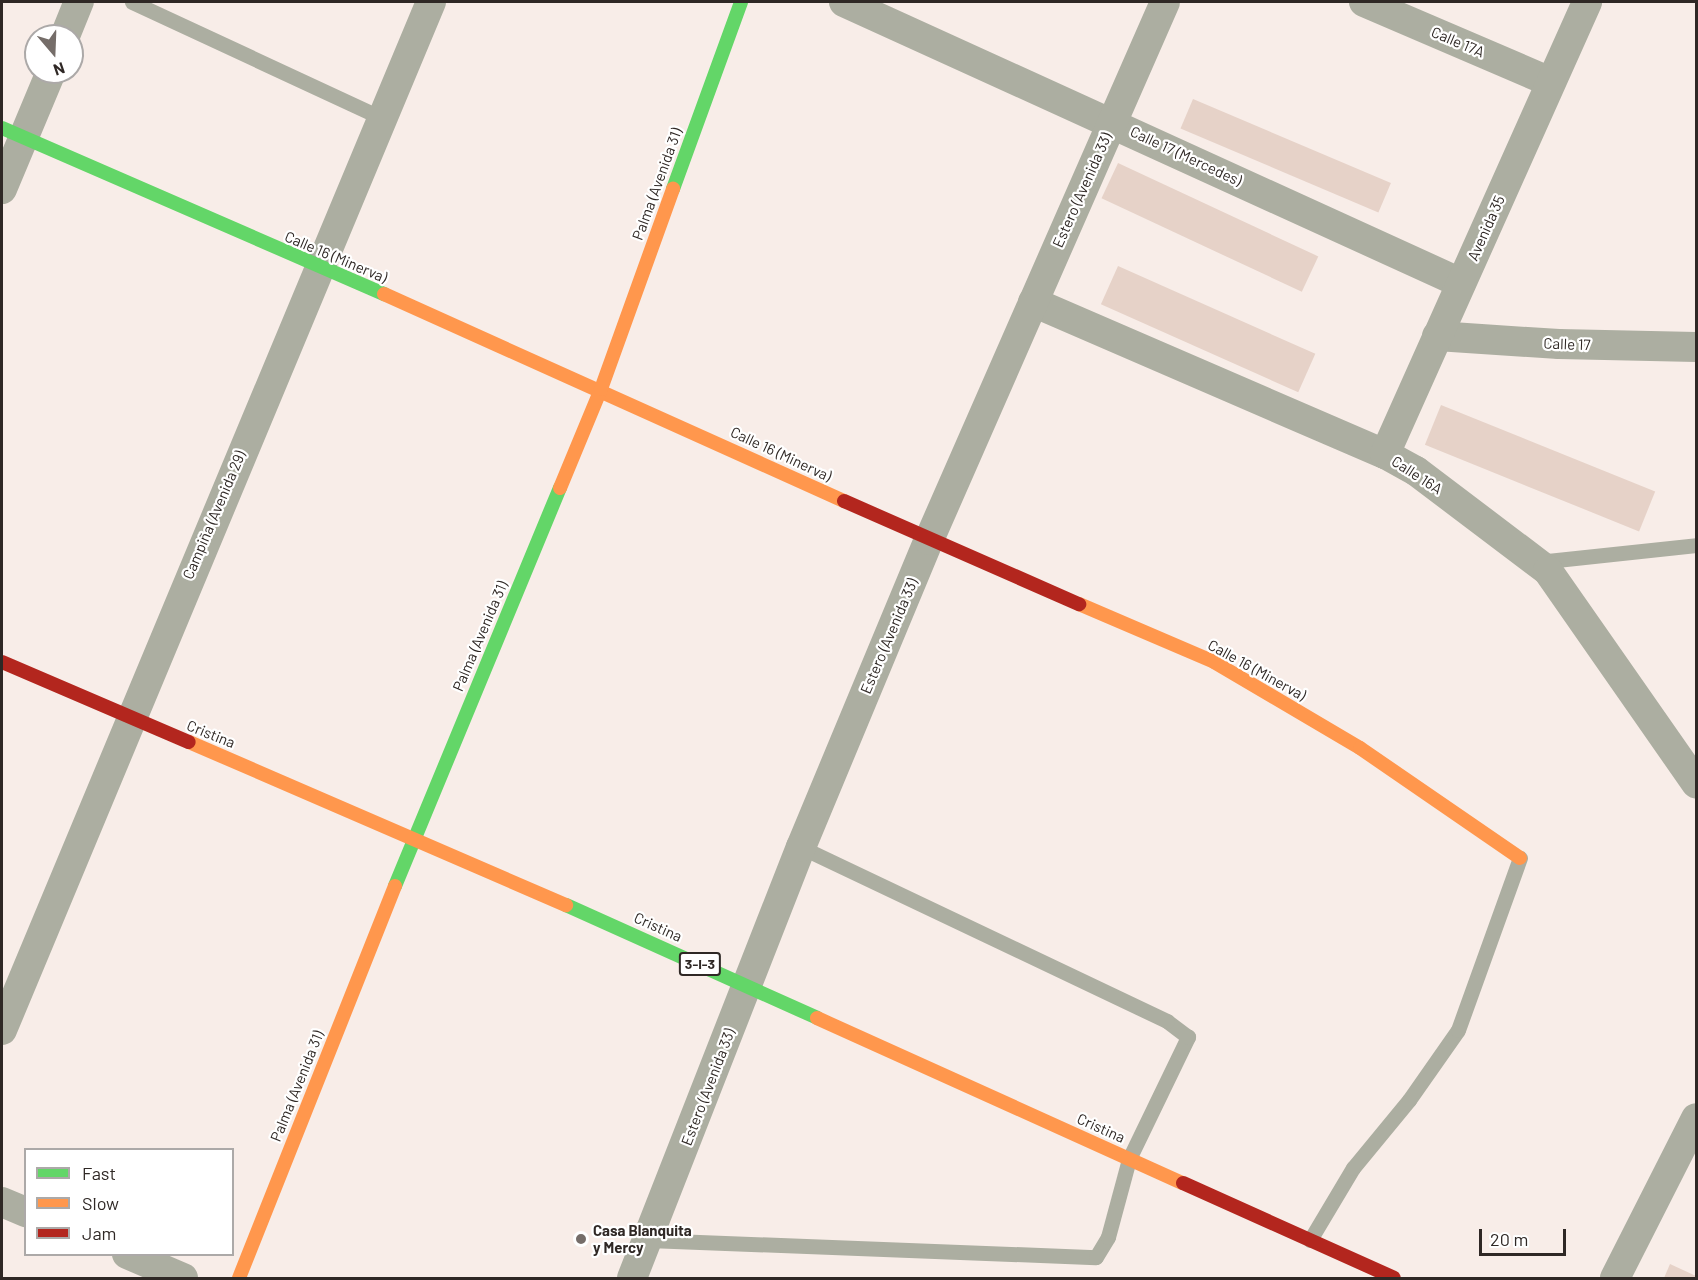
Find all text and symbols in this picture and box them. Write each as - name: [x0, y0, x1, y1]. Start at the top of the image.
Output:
- street label: Calle 17A: [1429, 23, 1487, 61]
- north arrow: [24, 24, 84, 84]
- text: N: [51, 59, 68, 80]
- street label: Calle 17 (Mercedes): [1127, 122, 1245, 190]
- street label: Palma (Avenida 31): [628, 125, 686, 243]
- street label: Estero (Avenida 33): [1049, 130, 1115, 250]
- street label: Avenida 35: [1464, 192, 1508, 264]
- street label: Calle 16 (Minerva): [282, 227, 390, 287]
- street label: Calle 17: [1543, 334, 1591, 354]
- street label: Calle 16 (Minerva): [728, 423, 834, 485]
- street label: Campiña (Avenida 29): [179, 448, 249, 582]
- street label: Calle 16A: [1388, 452, 1446, 498]
- street label: Estero (Avenida 33): [857, 576, 921, 696]
- street label: Palma (Avenida 31): [449, 578, 511, 694]
- street label: Calle 16 (Minerva): [1205, 636, 1309, 704]
- street label: Cristina: [184, 716, 238, 752]
- street label: Cristina: [631, 908, 685, 946]
- road number: 3-I-3: [678, 953, 722, 975]
- street label: Estero (Avenida 33): [677, 1026, 739, 1148]
- street label: Palma (Avenida 31): [267, 1028, 327, 1144]
- street label: Cristina: [1074, 1109, 1128, 1147]
- legend: [24, 1148, 234, 1256]
- text: Fast: [82, 1162, 116, 1184]
- text: Slow: [82, 1192, 119, 1214]
- scale bar: [1482, 1217, 1569, 1255]
- place label: Casa Blanquita y Mercy: [593, 1221, 692, 1256]
- text: Jam: [82, 1222, 116, 1244]
- text: 20 m: [1490, 1228, 1528, 1250]
- marker: Casa Blanquita y Mercy: [574, 1232, 588, 1246]

